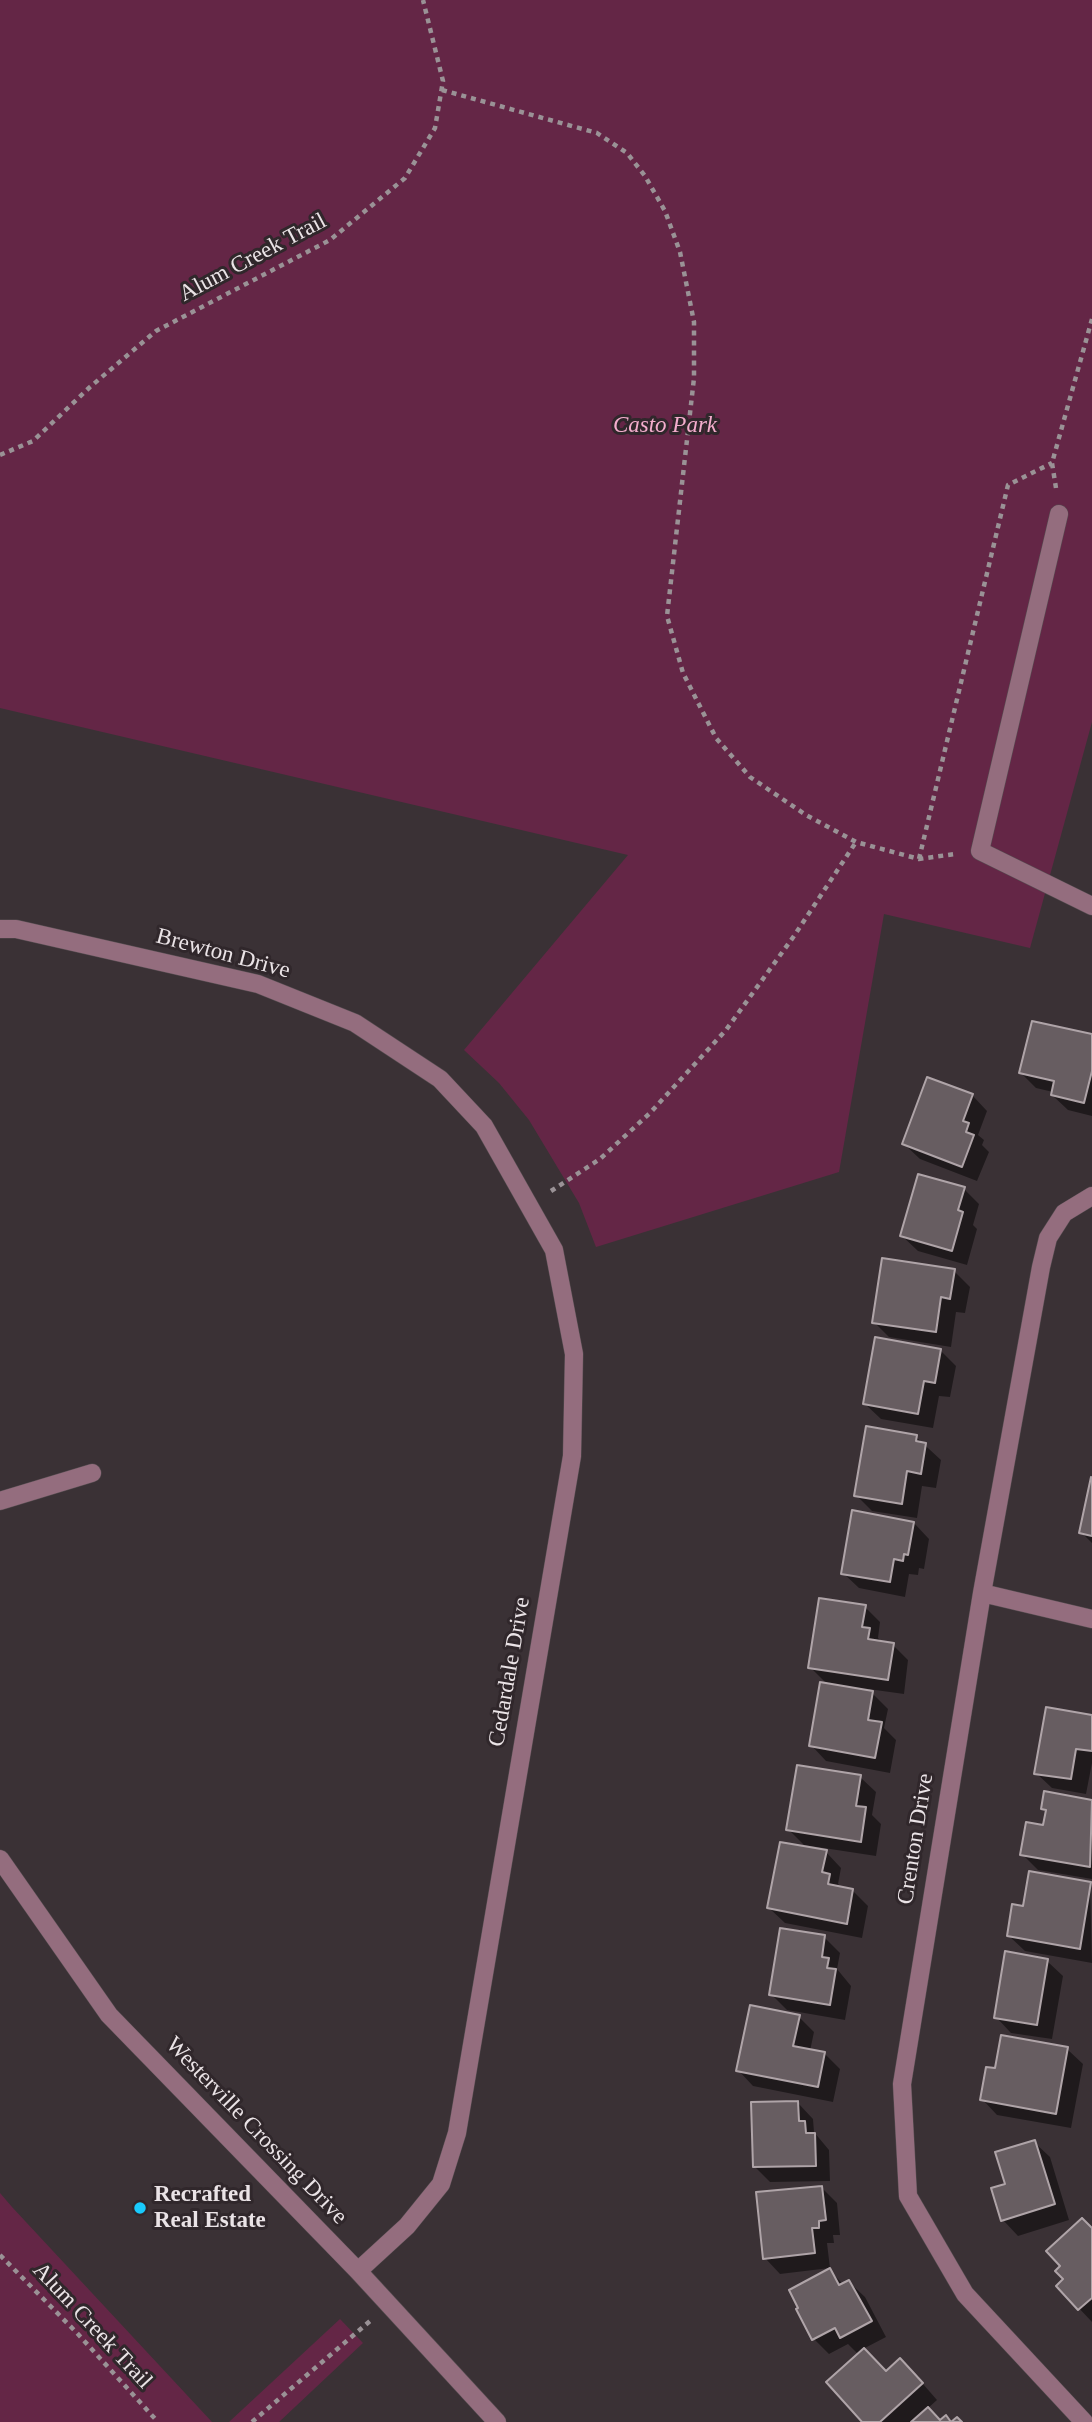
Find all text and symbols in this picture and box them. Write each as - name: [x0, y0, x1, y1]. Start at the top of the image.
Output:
- street label: Alum Creek Trail: [175, 208, 331, 308]
- park label: Casto Park: [613, 412, 717, 440]
- street label: Brewton Drive: [153, 923, 293, 985]
- street label: Cedardale Drive: [483, 1595, 537, 1749]
- street label: Crenton Drive: [892, 1772, 940, 1906]
- street label: Westerville Crossing Drive: [159, 2032, 353, 2230]
- place label: Recrafted Real Estate: [154, 2181, 266, 2235]
- marker: Recrafted Real Estate: [132, 2200, 148, 2216]
- street label: Alum Creek Trail: [26, 2257, 158, 2395]

